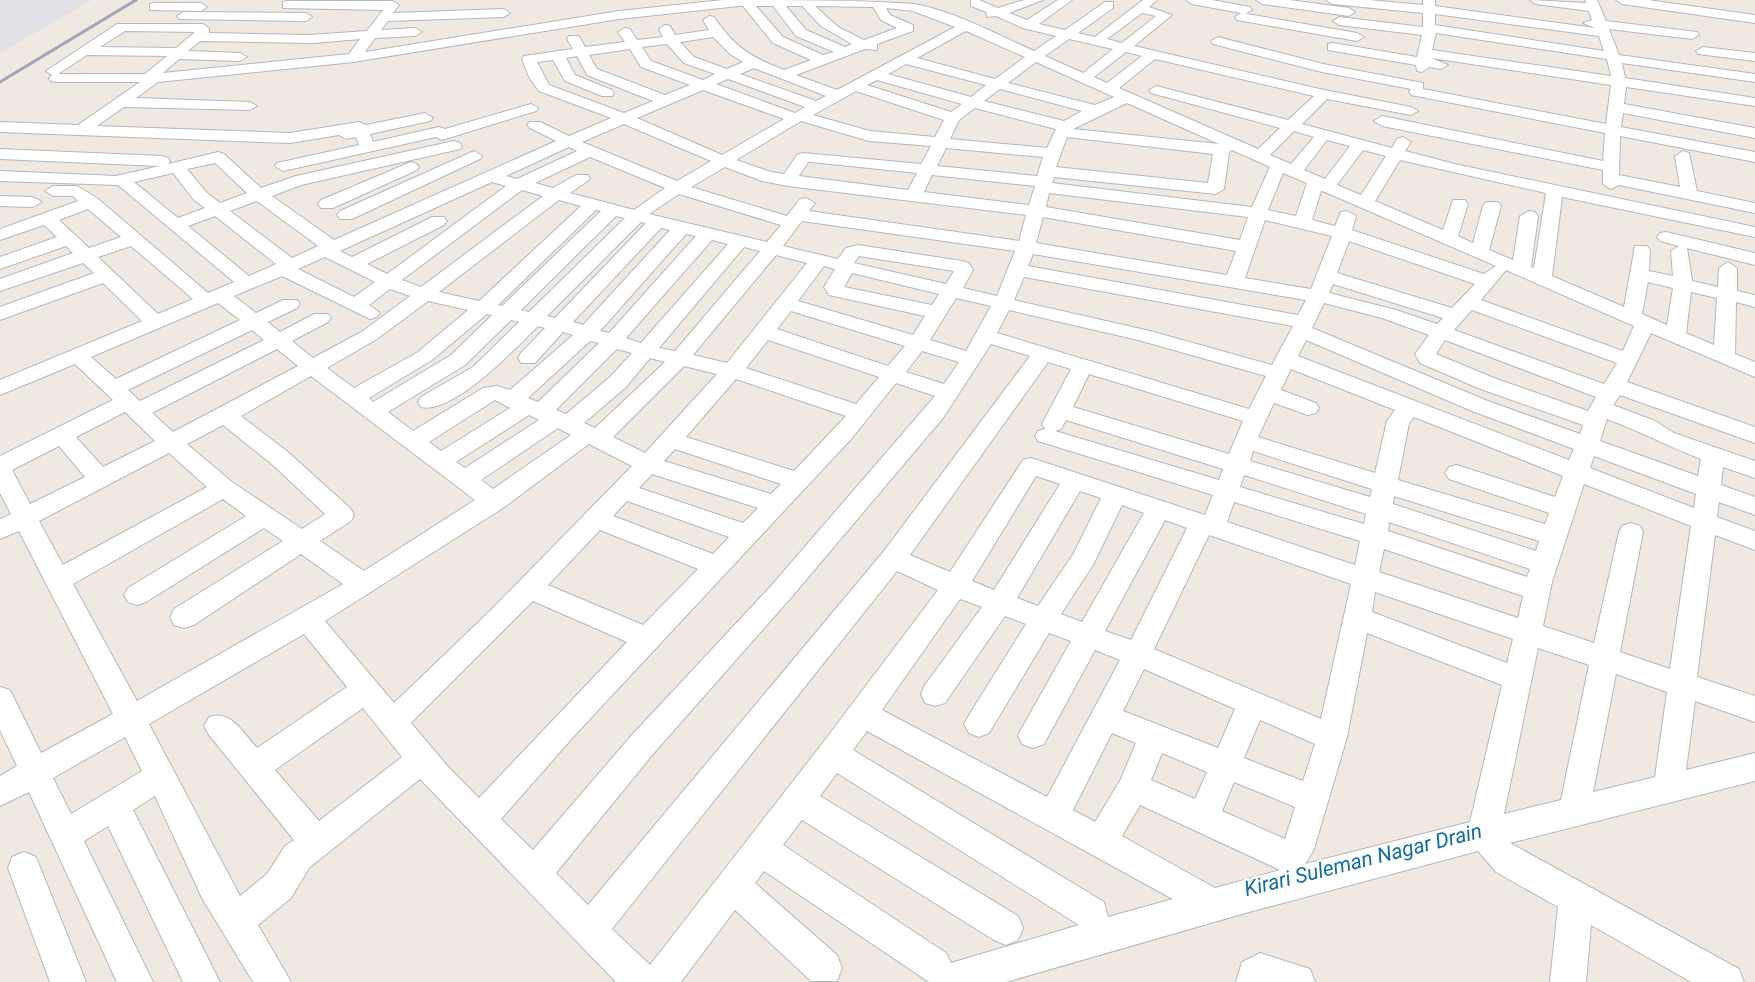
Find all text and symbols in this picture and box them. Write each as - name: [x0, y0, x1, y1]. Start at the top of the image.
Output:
- water label: Kirari Suleman Nagar Drain: [1242, 819, 1484, 901]

